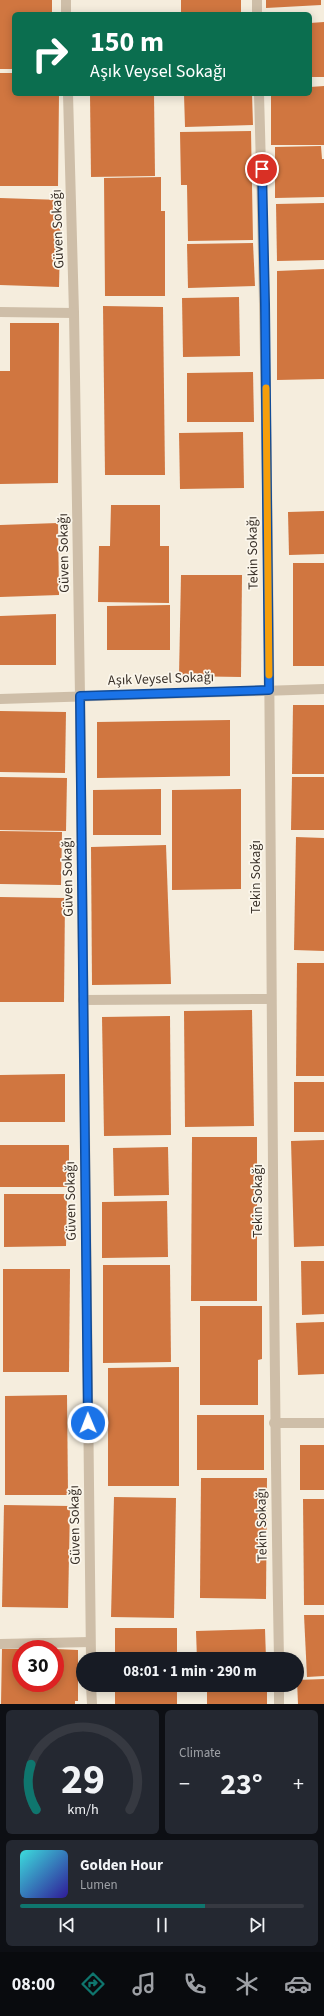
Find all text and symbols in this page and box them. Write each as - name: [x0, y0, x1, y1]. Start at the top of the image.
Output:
- text: 150 m: [90, 22, 164, 62]
- icon: right: [24, 28, 76, 80]
- text: Aşık Veysel Sokağı: [90, 59, 226, 84]
- pin: [245, 152, 279, 186]
- icon: arrive: [251, 158, 273, 180]
- street label: Güven Sokağı: [47, 189, 69, 269]
- street label: Güven Sokağı: [53, 513, 75, 593]
- street label: Tekin Sokağı: [242, 516, 264, 590]
- street label: Aşık Veysel Sokağı: [108, 667, 214, 691]
- street label: Güven Sokağı: [57, 837, 79, 917]
- street label: Tekin Sokağı: [246, 840, 266, 914]
- street label: Güven Sokağı: [60, 1161, 82, 1241]
- street label: Tekin Sokağı: [248, 1164, 268, 1238]
- position arrow: [67, 1402, 109, 1444]
- street label: Güven Sokağı: [64, 1485, 86, 1565]
- street label: Tekin Sokağı: [251, 1488, 273, 1562]
- speed limit sign: 30: [12, 1640, 64, 1692]
- text: 08:01 · 1 min · 290 m: [123, 1661, 257, 1682]
- text: Climate: [179, 1744, 221, 1762]
- text: 29: [61, 1750, 104, 1810]
- text: 23°: [220, 1763, 263, 1806]
- text: −: [179, 1768, 190, 1800]
- text: +: [293, 1768, 304, 1800]
- text: km/h: [67, 1799, 98, 1820]
- text: Golden Hour: [80, 1855, 163, 1876]
- text: Lumen: [80, 1876, 118, 1894]
- icon: previous: [56, 1914, 78, 1936]
- icon: pause: [151, 1914, 173, 1936]
- icon: next: [246, 1914, 268, 1936]
- icon: directions: [79, 1970, 107, 1998]
- icon: music: [130, 1970, 158, 1998]
- icon: phone: [181, 1970, 209, 1998]
- icon: climate: [233, 1970, 261, 1998]
- icon: car: [284, 1970, 312, 1998]
- text: 08:00: [12, 1972, 55, 1997]

